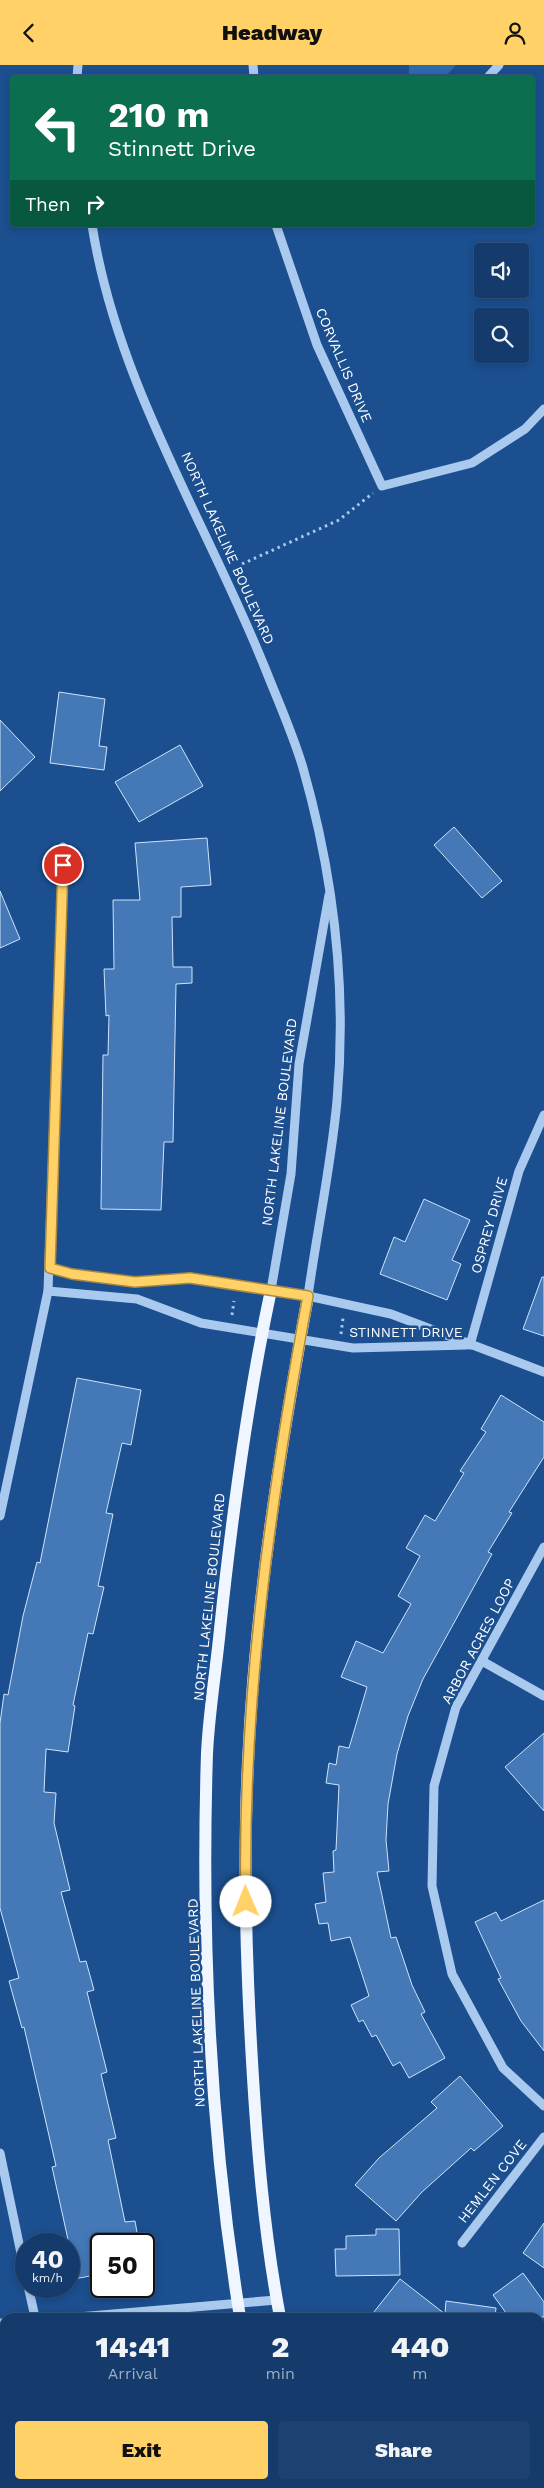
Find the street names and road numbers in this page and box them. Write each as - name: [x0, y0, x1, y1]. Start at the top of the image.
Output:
- street label: CORVALLIS DRIVE: [313, 305, 375, 425]
- street label: NORTH LAKELINE BOULEVARD: [178, 449, 278, 647]
- street label: NORTH LAKELINE BOULEVARD: [258, 1017, 300, 1227]
- street label: OSPREY DRIVE: [468, 1175, 510, 1275]
- street label: STINNETT DRIVE: [349, 1324, 463, 1340]
- street label: NORTH LAKELINE BOULEVARD: [190, 1492, 228, 1702]
- street label: ARBOR ACRES LOOP: [438, 1576, 518, 1706]
- street label: NORTH LAKELINE BOULEVARD: [184, 1898, 208, 2108]
- street label: HEMLEN COVE: [454, 2136, 530, 2226]

